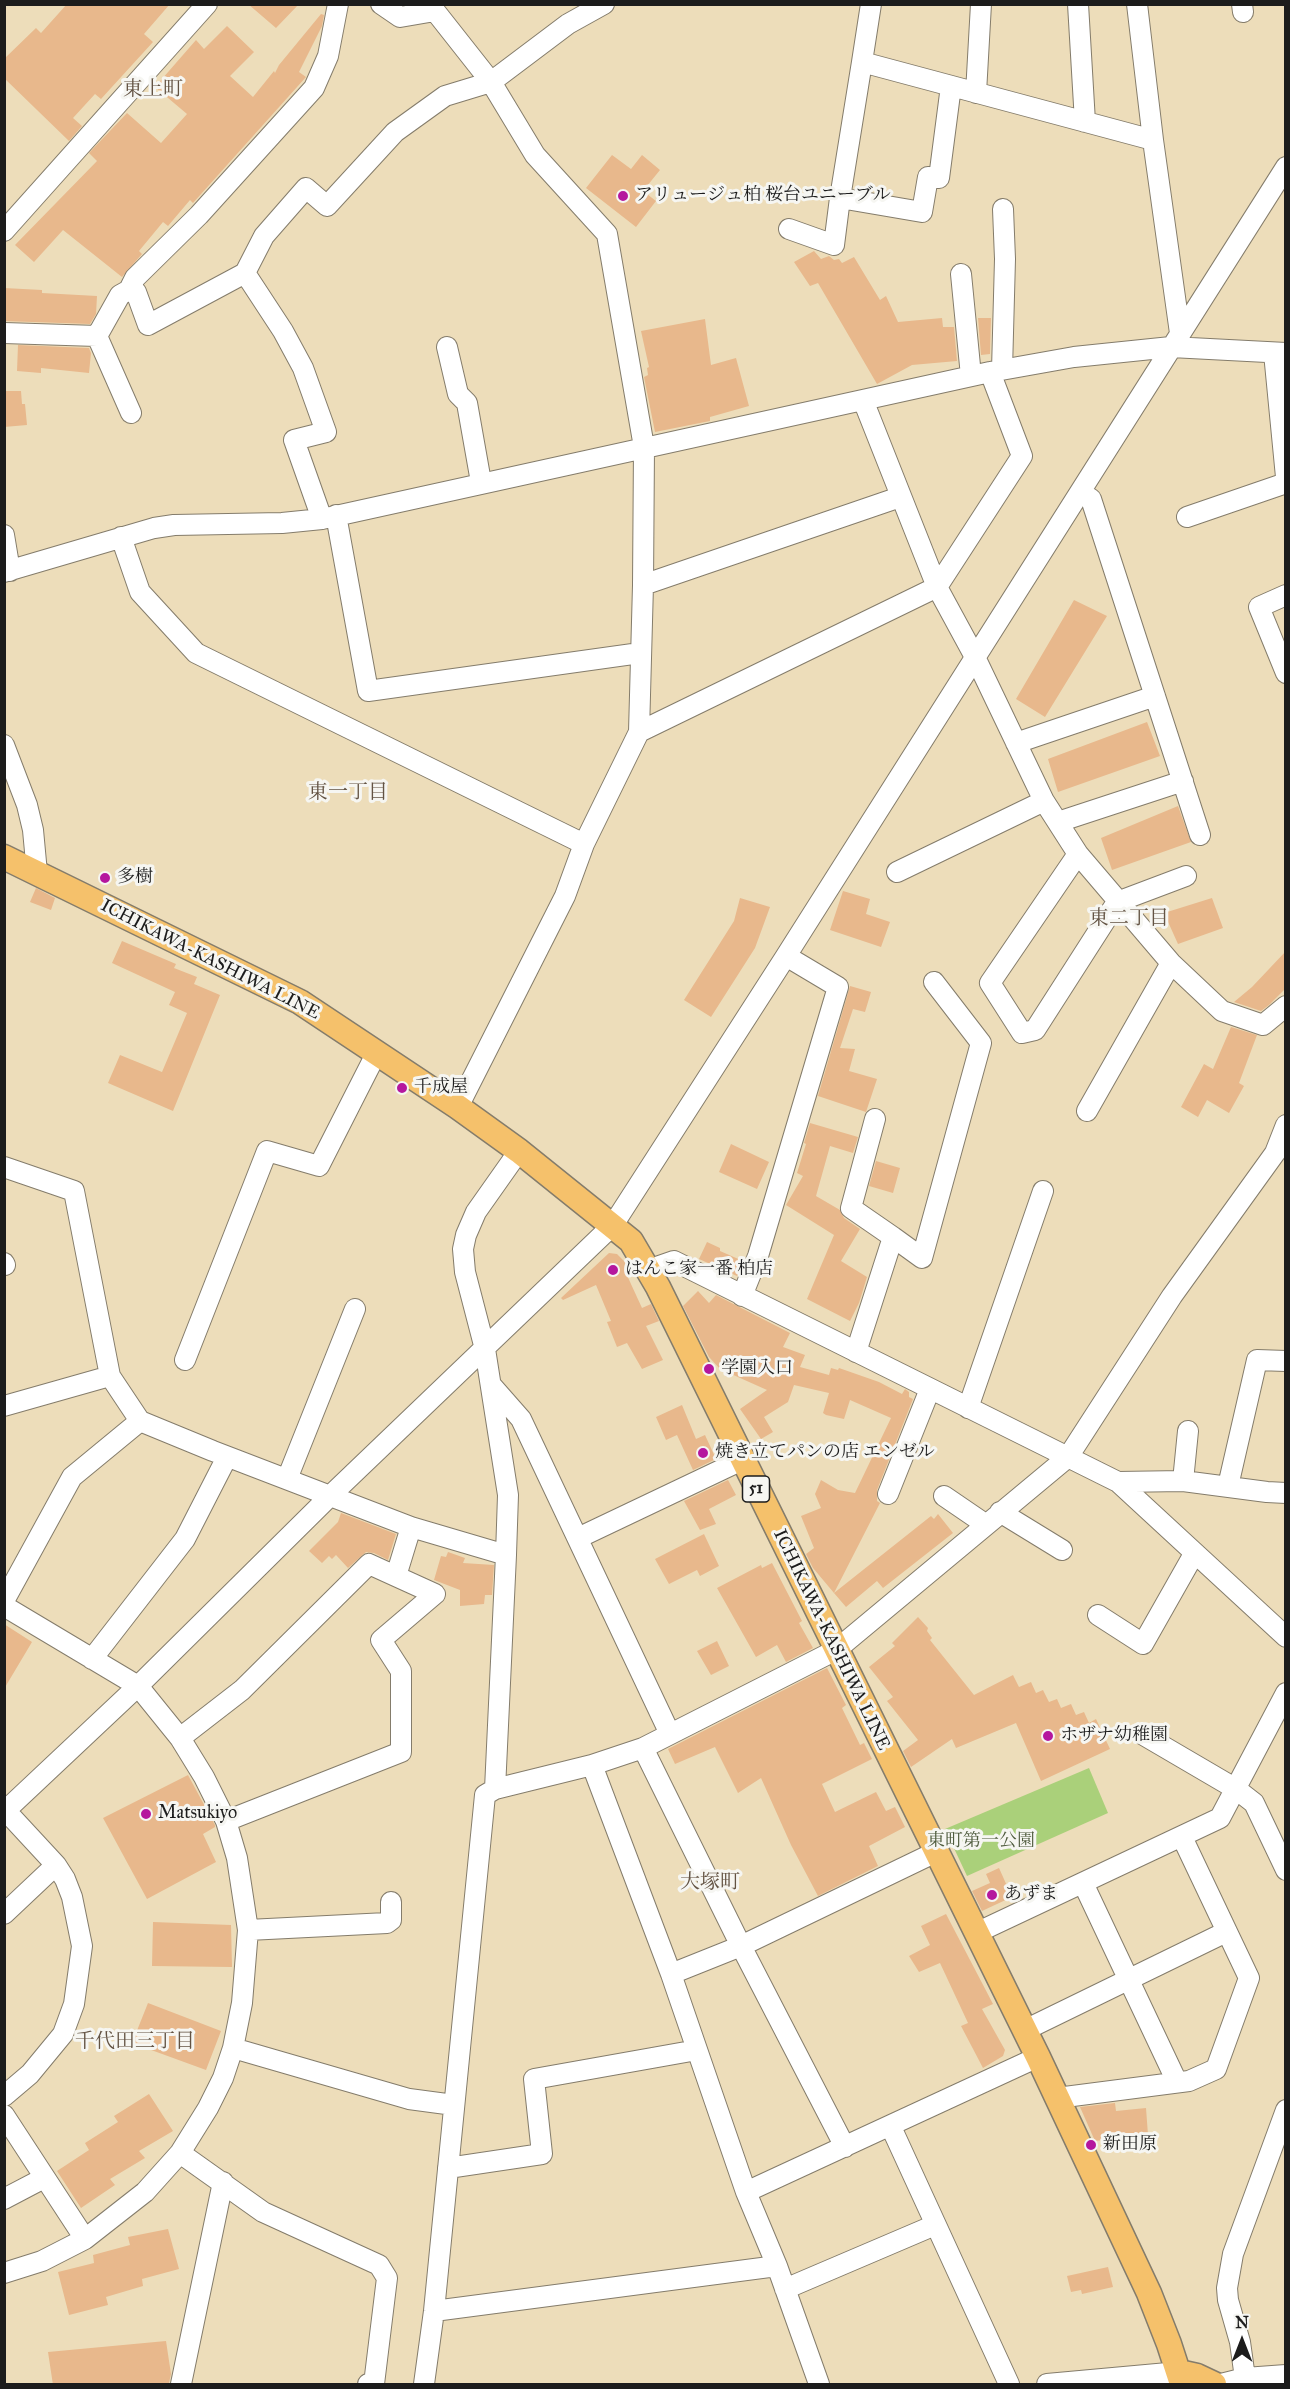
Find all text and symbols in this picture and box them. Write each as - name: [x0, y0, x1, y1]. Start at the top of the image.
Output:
- district label: 東上町: [123, 78, 183, 102]
- place label: アリュージュ柏 桜台ユニーブル: [635, 185, 891, 207]
- marker: アリュージュ柏 桜台ユニーブル: [616, 189, 630, 203]
- district label: 東一丁目: [308, 781, 388, 805]
- place label: 多樹: [117, 867, 153, 889]
- marker: 多樹: [98, 871, 112, 885]
- street label: ICHIKAWA-KASHIWA LINE: [97, 895, 323, 1025]
- district label: 東二丁目: [1089, 907, 1169, 931]
- place label: 千成屋: [414, 1077, 468, 1099]
- marker: 千成屋: [395, 1081, 409, 1095]
- place label: はんこ家一番 柏店: [625, 1259, 773, 1281]
- marker: はんこ家一番 柏店: [606, 1263, 620, 1277]
- place label: 学園入口: [721, 1358, 793, 1380]
- marker: 学園入口: [702, 1362, 716, 1376]
- place label: 焼き立てパンの店 エンゼル: [715, 1442, 935, 1464]
- marker: 焼き立てパンの店 エンゼル: [696, 1446, 710, 1460]
- road number: 51: [742, 1476, 770, 1502]
- street label: ICHIKAWA-KASHIWA LINE: [768, 1526, 894, 1754]
- place label: ホザナ幼稚園: [1060, 1725, 1168, 1747]
- marker: ホザナ幼稚園: [1041, 1729, 1055, 1743]
- place label: Matsukiyo: [158, 1803, 237, 1825]
- marker: Matsukiyo: [139, 1807, 153, 1821]
- park label: 東町第一公園: [927, 1831, 1035, 1853]
- district label: 大塚町: [680, 1871, 740, 1895]
- place label: あずま: [1004, 1884, 1058, 1906]
- marker: あずま: [985, 1888, 999, 1902]
- district label: 千代田三丁目: [75, 2030, 195, 2054]
- place label: 新田原: [1103, 2134, 1157, 2156]
- marker: 新田原: [1084, 2138, 1098, 2152]
- north arrow: [1212, 2311, 1272, 2371]
- text: N: [1235, 2313, 1249, 2332]

